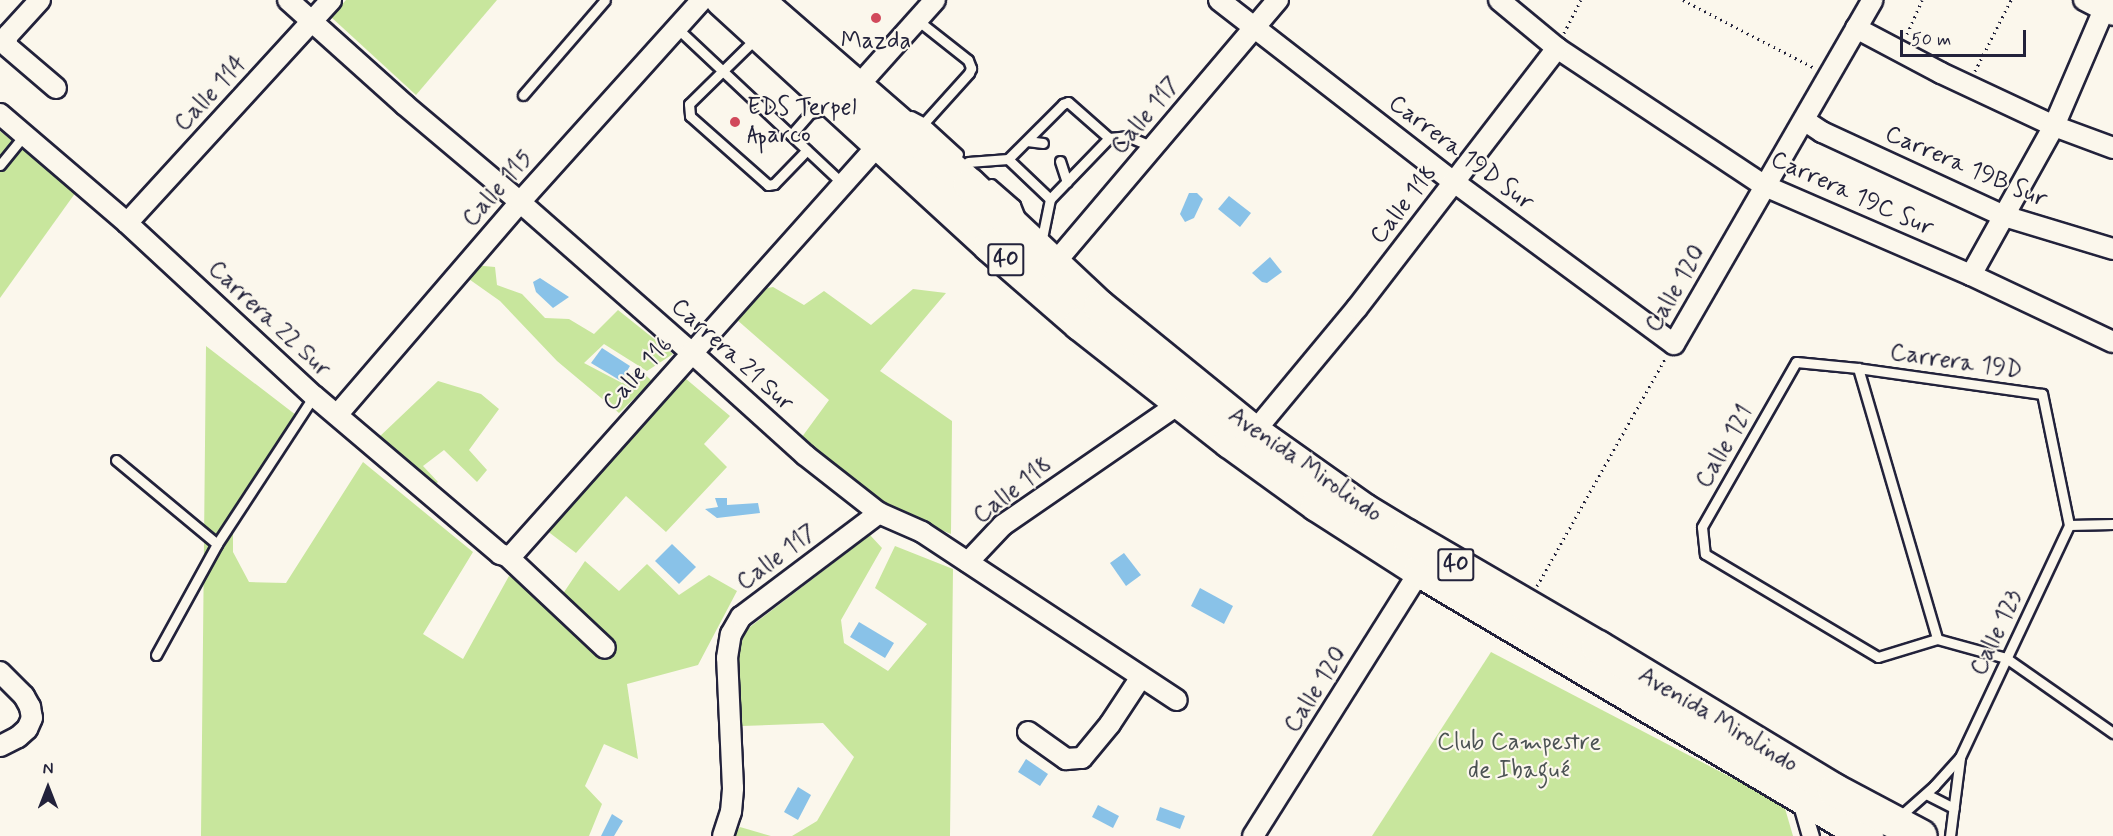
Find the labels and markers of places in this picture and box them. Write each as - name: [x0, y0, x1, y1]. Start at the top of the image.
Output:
- marker: Mazda: [869, 11, 883, 25]
- place label: Mazda: [841, 28, 911, 56]
- place label: EDS Terpel Aparco: [747, 94, 854, 150]
- marker: EDS Terpel Aparco: [728, 115, 742, 129]

